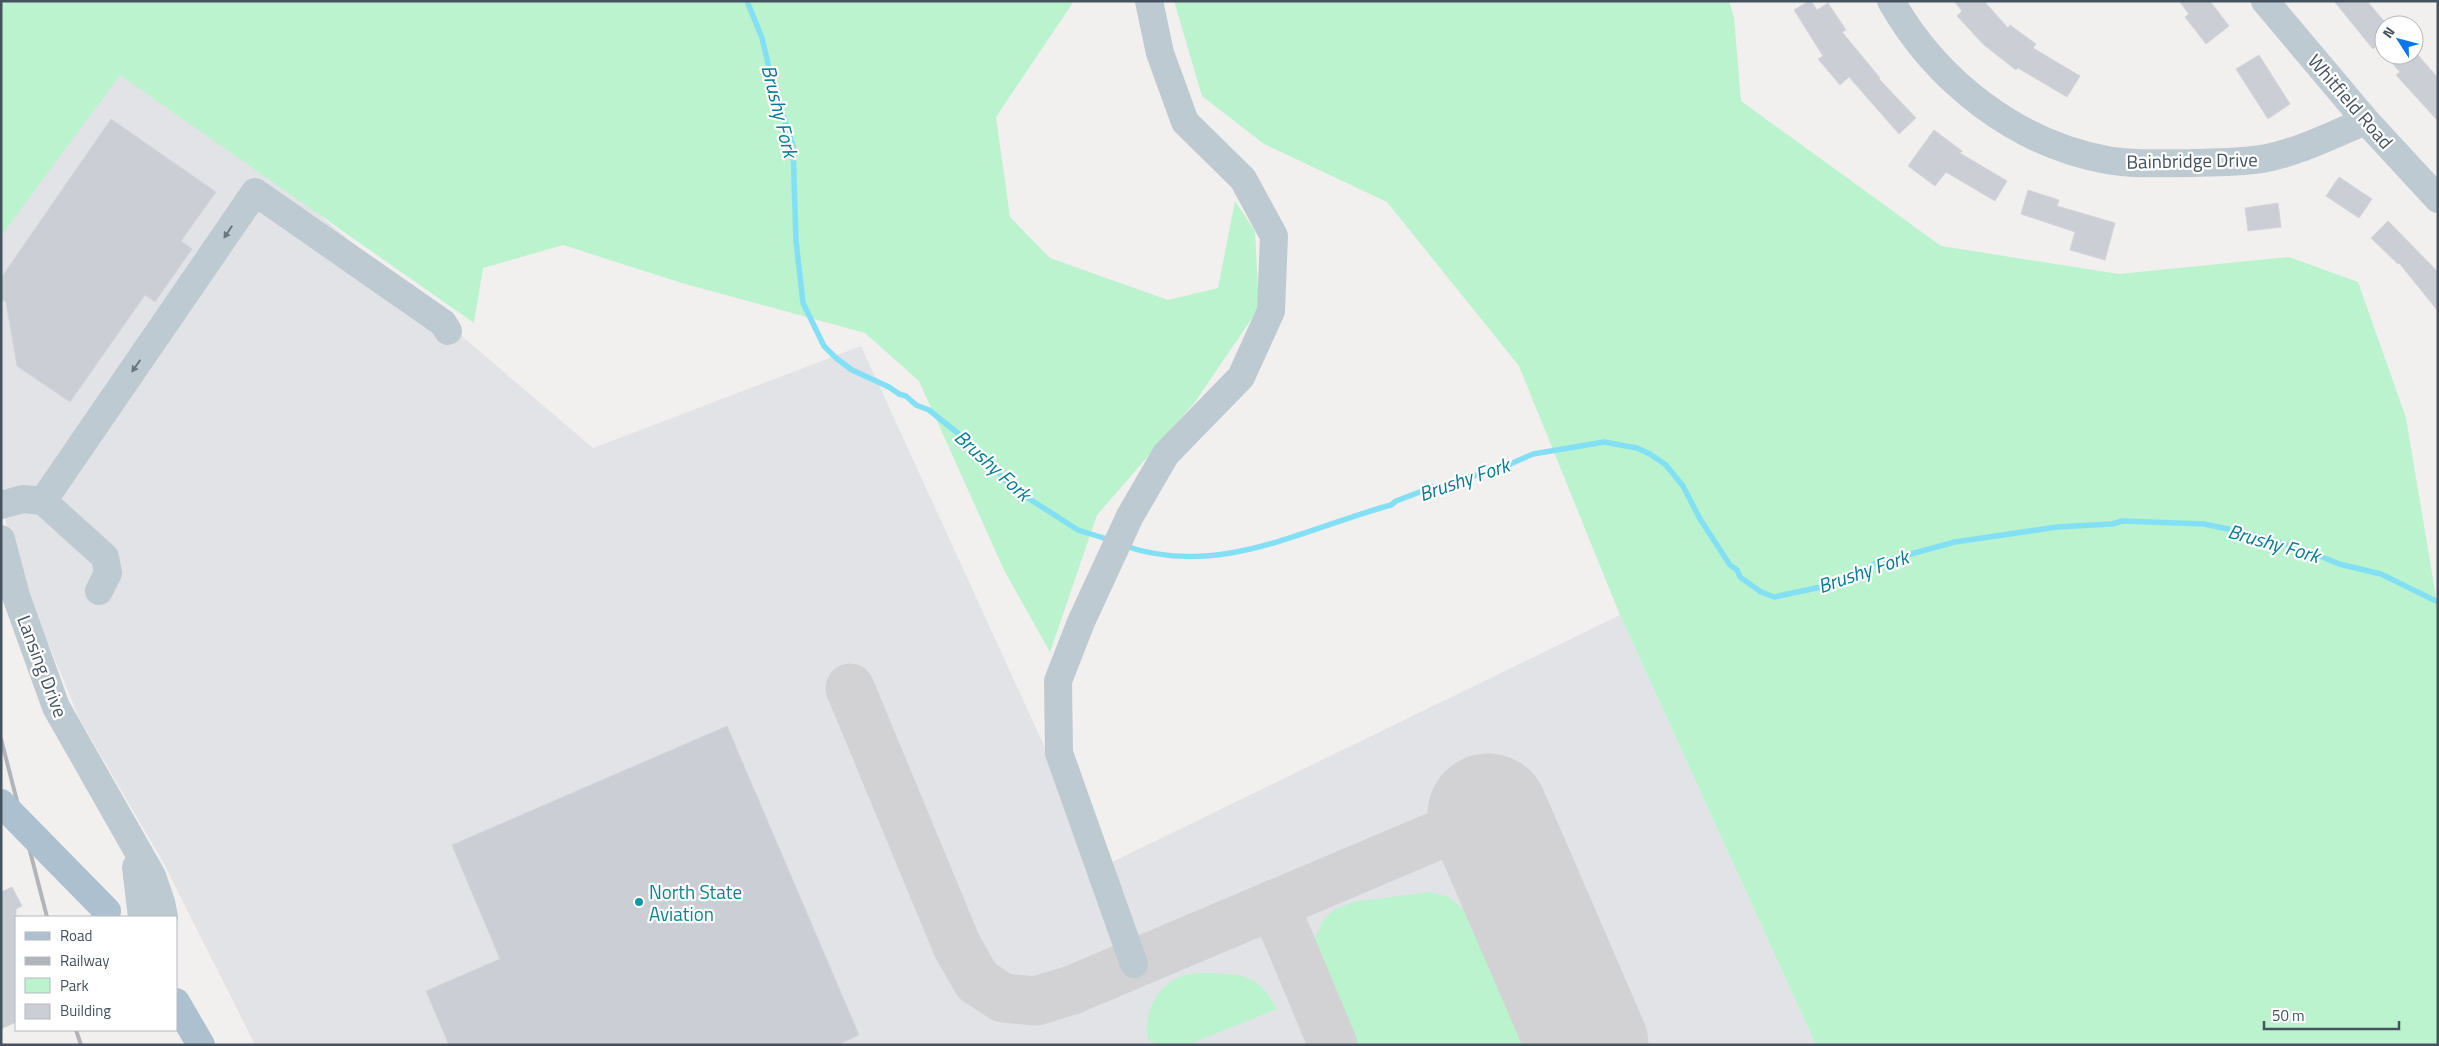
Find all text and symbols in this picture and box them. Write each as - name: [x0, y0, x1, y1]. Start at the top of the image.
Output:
- north arrow: [2374, 15, 2424, 65]
- text: N: [2377, 22, 2399, 42]
- street label: Whitfield Road: [2301, 47, 2401, 155]
- water label: Brushy Fork: [754, 62, 807, 162]
- street label: Bainbridge Drive: [2126, 144, 2258, 176]
- one-way arrow: [223, 225, 233, 239]
- one-way arrow: [131, 359, 141, 373]
- water label: Brushy Fork: [948, 422, 1040, 509]
- water label: Brushy Fork: [1414, 448, 1516, 509]
- water label: Brushy Fork: [2224, 515, 2326, 571]
- water label: Brushy Fork: [1813, 540, 1915, 601]
- street label: Lansing Drive: [10, 611, 76, 721]
- place label: North State Aviation: [649, 877, 742, 928]
- marker: North State Aviation: [633, 896, 645, 908]
- legend: [15, 916, 178, 1031]
- text: Road: [60, 924, 92, 947]
- text: Railway: [60, 949, 110, 972]
- text: Park: [60, 974, 89, 997]
- scale bar: [2264, 998, 2399, 1030]
- text: Building: [60, 999, 111, 1022]
- text: 50 m: [2272, 1004, 2305, 1027]

